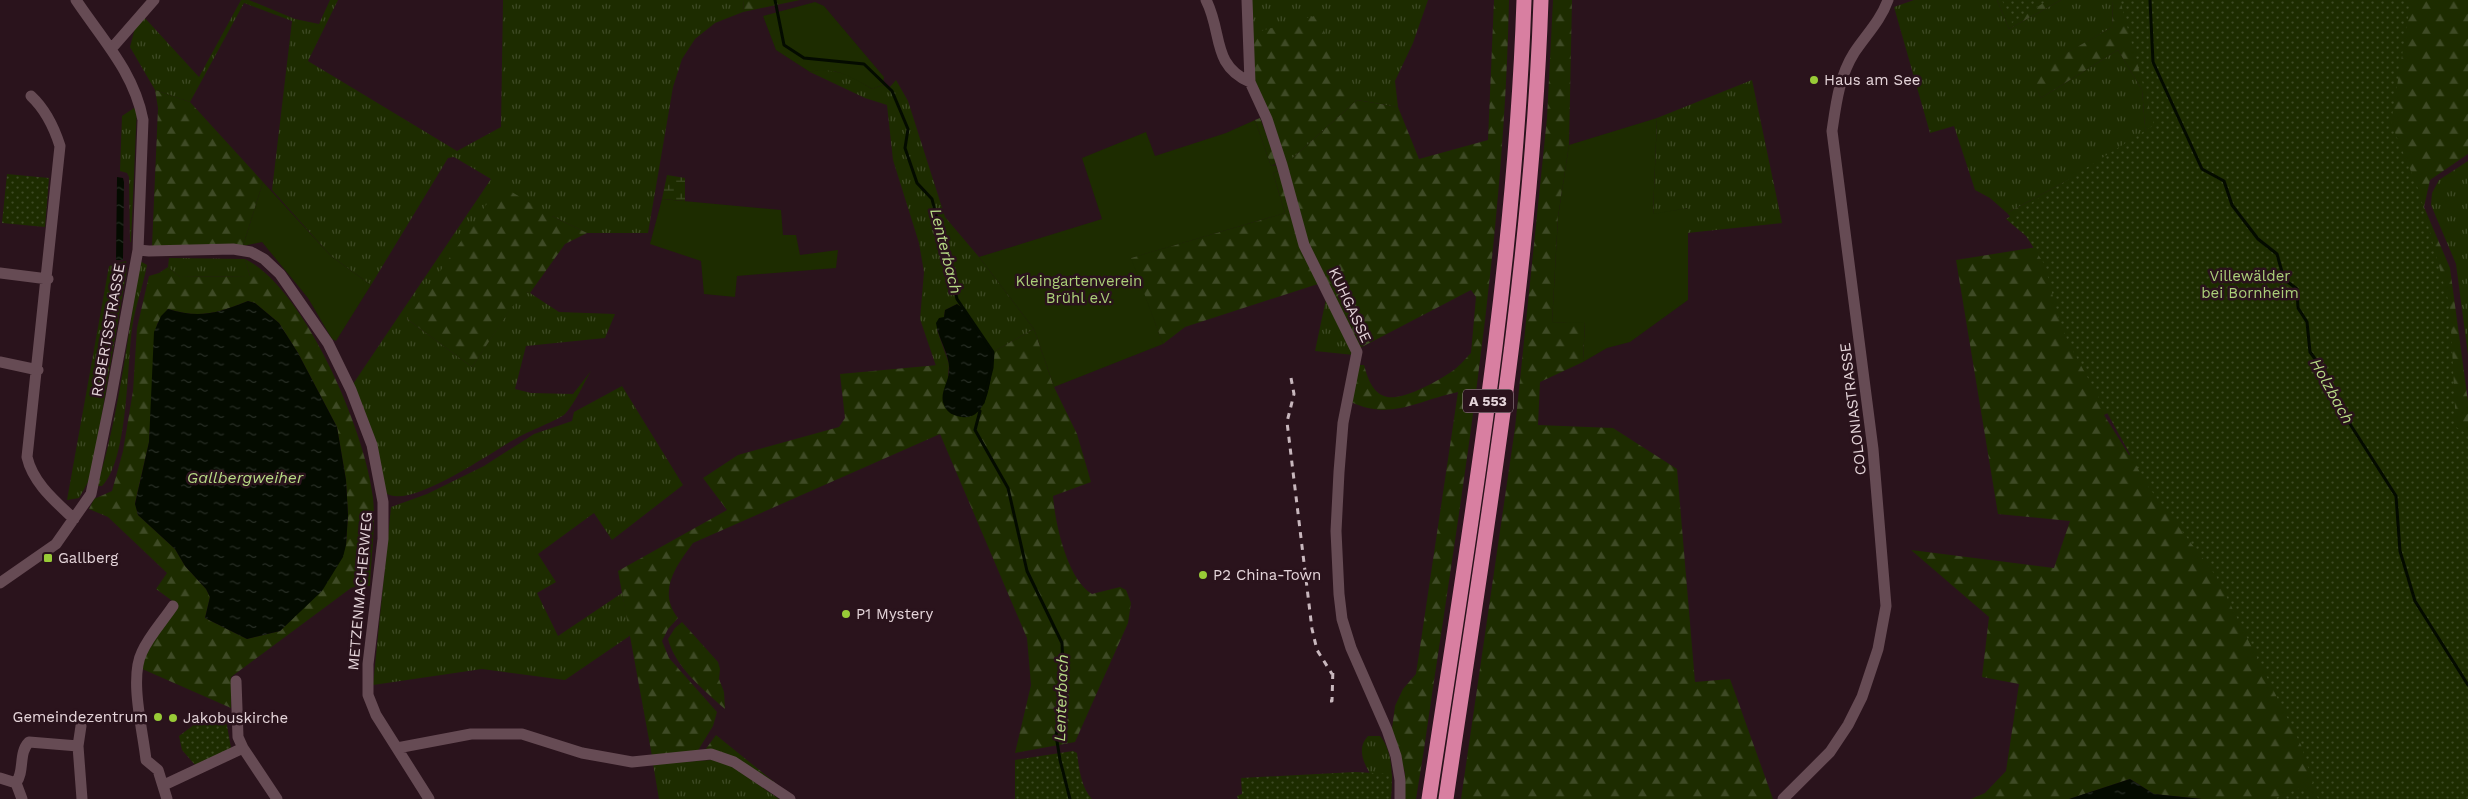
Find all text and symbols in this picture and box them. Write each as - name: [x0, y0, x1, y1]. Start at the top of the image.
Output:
- place label: Haus am See: [1824, 71, 1921, 89]
- marker: Haus am See: [1808, 74, 1820, 86]
- water label: Lenterbach: [926, 206, 966, 296]
- street label: ROBERTSSTRASSE: [87, 262, 129, 398]
- street label: KUHGASSE: [1325, 265, 1375, 345]
- park label: Villewälder bei Bornheim: [2201, 267, 2299, 302]
- park label: Kleingartenverein Brühl e.V.: [1016, 272, 1142, 307]
- street label: COLONIASTRASSE: [1836, 342, 1870, 476]
- water label: Holzbach: [2306, 355, 2358, 427]
- road number: A 553: [1463, 390, 1513, 412]
- water label: Gallbergweiher: [187, 468, 304, 487]
- street label: METZENMACHERWEG: [344, 511, 376, 671]
- place label: Gallberg: [58, 549, 118, 567]
- marker: Gallberg: [42, 552, 54, 564]
- place label: P2 China-Town: [1213, 566, 1321, 584]
- marker: P2 China-Town: [1197, 569, 1209, 581]
- place label: P1 Mystery: [856, 605, 933, 623]
- marker: P1 Mystery: [840, 608, 852, 620]
- water label: Lenterbach: [1050, 654, 1072, 742]
- place label: Gemeindezentrum: [13, 708, 148, 726]
- place label: Jakobuskirche: [183, 709, 288, 727]
- marker: Gemeindezentrum: [152, 711, 164, 723]
- marker: Jakobuskirche: [167, 712, 179, 724]

